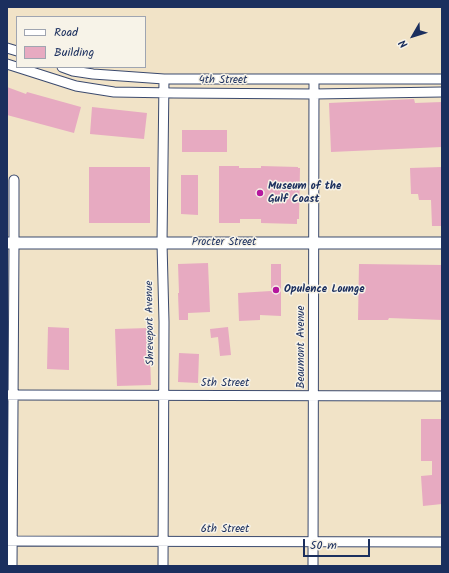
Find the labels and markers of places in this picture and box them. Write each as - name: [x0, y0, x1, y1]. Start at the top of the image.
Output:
- place label: Museum of the Gulf Coast: [268, 180, 341, 206]
- marker: Museum of the Gulf Coast: [255, 188, 265, 198]
- place label: Opulence Lounge: [284, 283, 365, 297]
- marker: Opulence Lounge: [271, 285, 281, 295]

